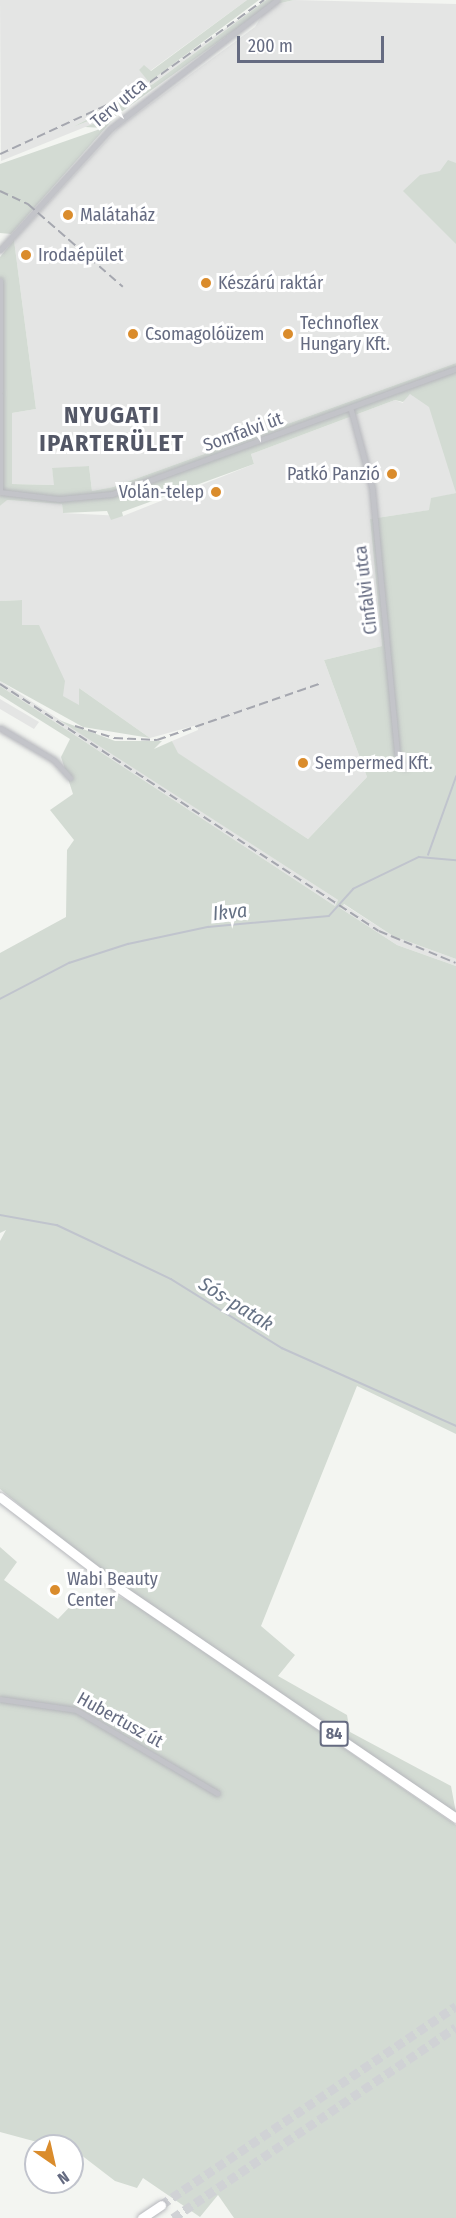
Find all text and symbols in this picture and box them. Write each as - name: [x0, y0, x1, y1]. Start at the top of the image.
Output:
- scale bar: [240, 24, 387, 62]
- text: 200 m: [248, 35, 293, 57]
- street label: Terv utca: [87, 73, 151, 133]
- place label: Malátaház: [80, 204, 155, 226]
- marker: Malátaház: [61, 208, 75, 222]
- place label: Irodaépület: [38, 244, 124, 266]
- marker: Irodaépület: [19, 248, 33, 262]
- place label: Készárú raktár: [218, 272, 323, 294]
- marker: Készárú raktár: [199, 276, 213, 290]
- place label: Technoflex Hungary Kft.: [300, 313, 390, 356]
- place label: Csomagolóüzem: [145, 323, 264, 345]
- marker: Csomagolóüzem: [126, 327, 140, 341]
- marker: Technoflex Hungary Kft.: [281, 327, 295, 341]
- district label: NYUGATI IPARTERÜLET: [39, 402, 185, 458]
- street label: Somfalvi út: [200, 408, 286, 456]
- place label: Patkó Panzió: [287, 463, 380, 485]
- marker: Patkó Panzió: [385, 467, 399, 481]
- place label: Volán-telep: [119, 481, 204, 503]
- marker: Volán-telep: [209, 485, 223, 499]
- street label: Cinfalvi utca: [350, 544, 382, 636]
- place label: Sempermed Kft.: [315, 752, 433, 774]
- marker: Sempermed Kft.: [296, 756, 310, 770]
- water label: Ikva: [212, 898, 248, 926]
- water label: Sós-patak: [194, 1272, 278, 1336]
- place label: Wabi Beauty Center: [67, 1569, 158, 1612]
- marker: Wabi Beauty Center: [48, 1583, 62, 1597]
- street label: Hubertusz út: [73, 1688, 167, 1752]
- road number: 84: [319, 1721, 349, 1747]
- north arrow: [24, 2134, 84, 2194]
- text: N: [54, 2167, 73, 2188]

